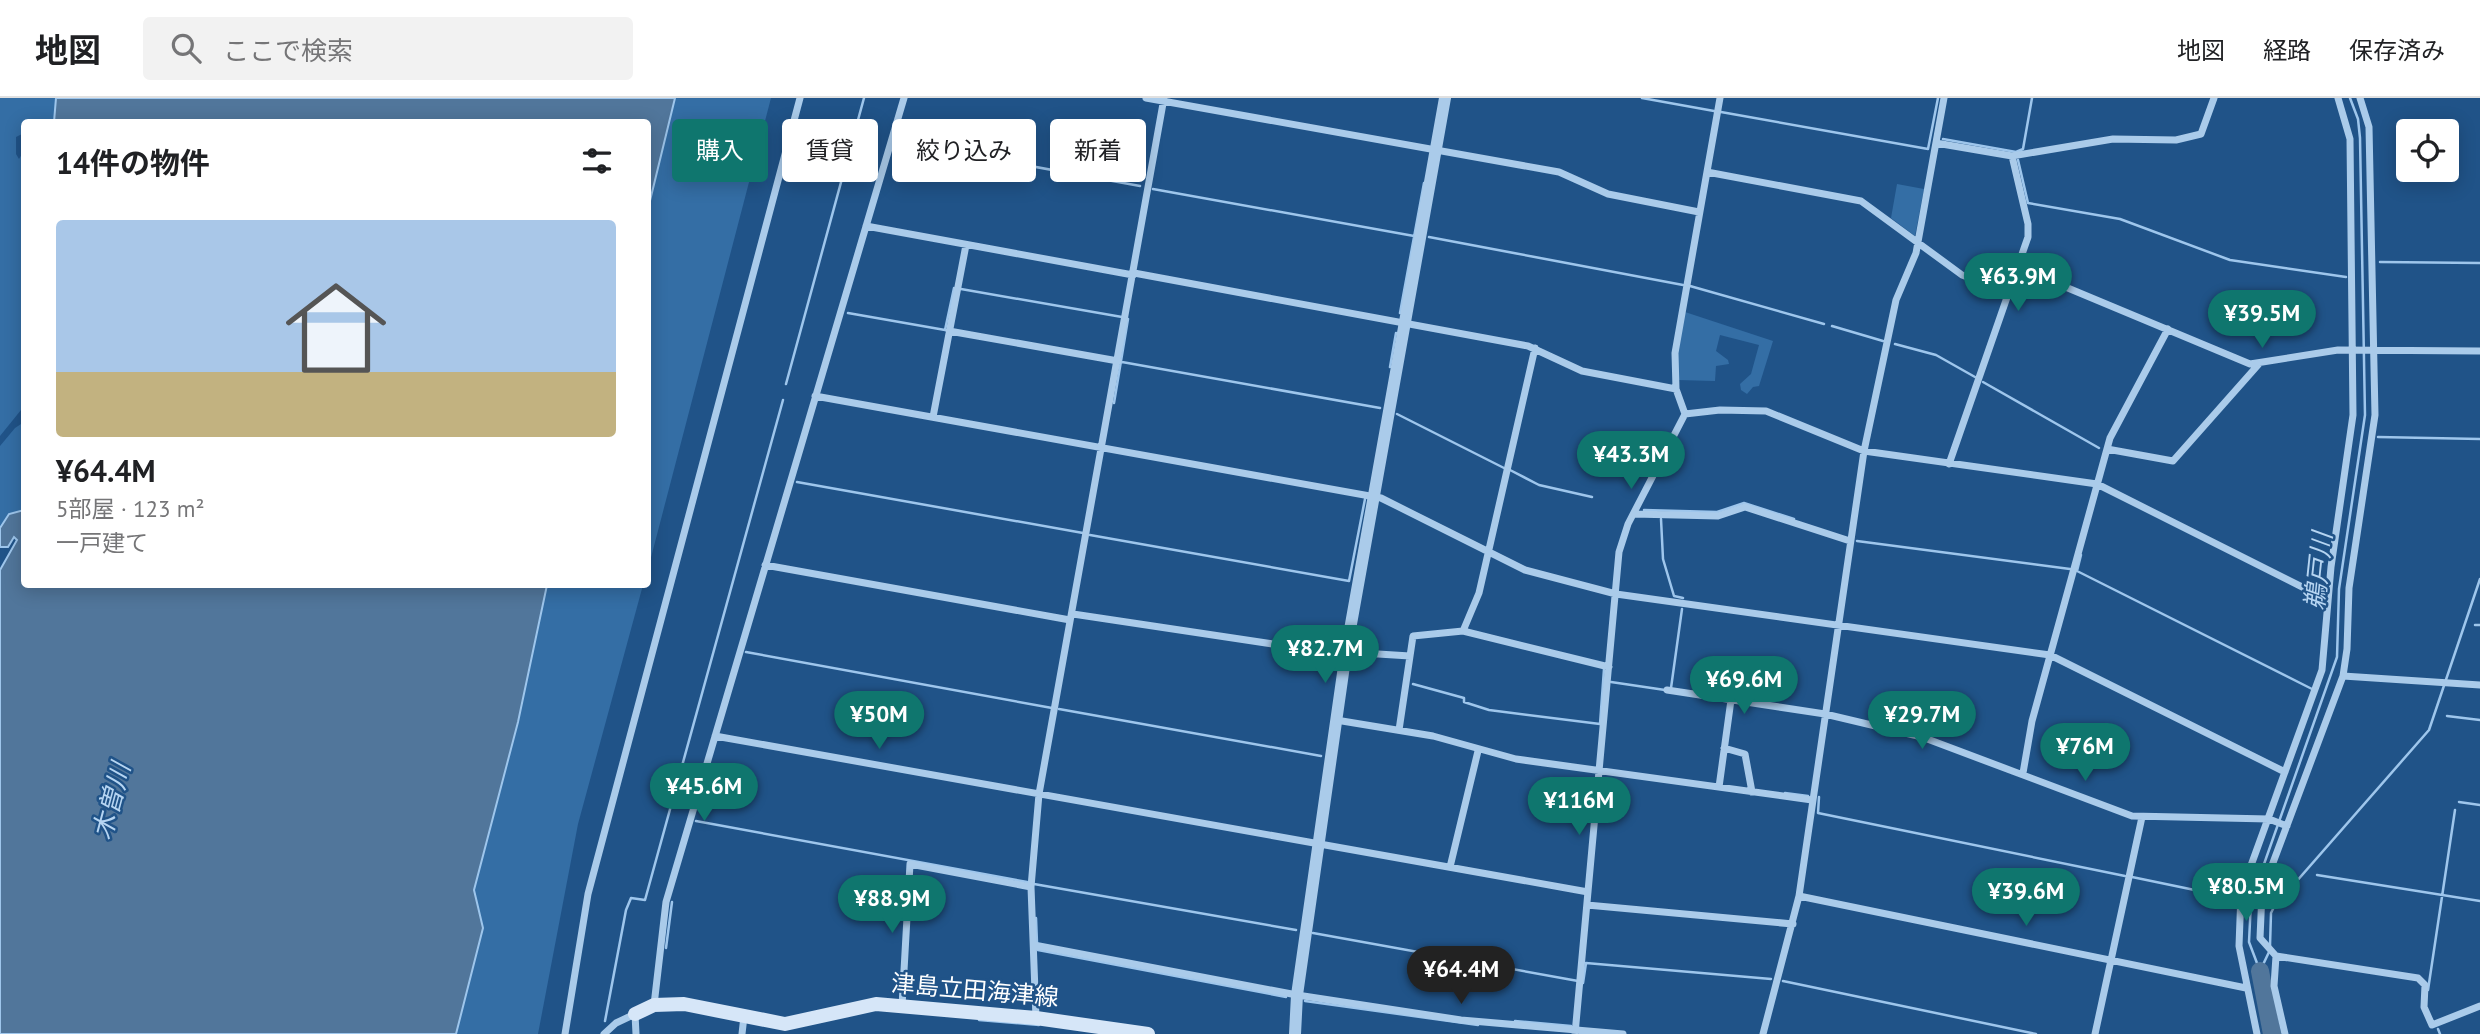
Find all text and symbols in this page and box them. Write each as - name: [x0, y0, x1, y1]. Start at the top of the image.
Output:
- search box: [143, 17, 633, 80]
- text: 地図: [35, 28, 101, 71]
- icon: search: [167, 29, 205, 67]
- text: ここで検索: [223, 34, 353, 67]
- text: 地図: [2177, 35, 2225, 66]
- text: 経路: [2263, 35, 2311, 66]
- text: 保存済み: [2349, 35, 2445, 66]
- chip: 購入: [672, 119, 768, 182]
- chip: 賃貸: [782, 119, 878, 182]
- chip: 絞り込み: [892, 119, 1036, 182]
- chip: 新着: [1050, 119, 1146, 182]
- map controls: [2396, 119, 2459, 182]
- button: locate: [2396, 119, 2459, 182]
- icon: filters: [578, 142, 616, 180]
- text: 14件の物件: [56, 143, 210, 182]
- pin: ¥63.9M: [1961, 254, 2075, 313]
- text: ¥63.9M: [1980, 261, 2056, 290]
- icon: home: [273, 265, 399, 391]
- pin: ¥39.5M: [2205, 290, 2319, 350]
- text: ¥39.5M: [2224, 298, 2300, 327]
- pin: ¥43.3M: [1574, 432, 1688, 491]
- text: ¥43.3M: [1593, 439, 1669, 468]
- text: ¥64.4M: [56, 451, 155, 490]
- text: 5部屋 · 123 m²: [56, 494, 204, 523]
- text: 一戸建て: [56, 528, 148, 557]
- water label: 鵜戸川: [2298, 528, 2339, 612]
- pin: ¥82.7M: [1268, 626, 1382, 685]
- text: ¥82.7M: [1287, 633, 1363, 662]
- pin: ¥69.6M: [1687, 656, 1801, 716]
- text: ¥69.6M: [1706, 664, 1782, 693]
- pin: ¥50M: [838, 692, 920, 751]
- pin: ¥29.7M: [1865, 692, 1979, 751]
- text: ¥50M: [850, 699, 908, 728]
- text: ¥29.7M: [1884, 699, 1960, 728]
- pin: ¥76M: [2044, 724, 2126, 783]
- text: ¥76M: [2056, 731, 2114, 760]
- water label: 木曽川: [85, 756, 138, 843]
- pin: ¥45.6M: [647, 764, 761, 823]
- text: ¥45.6M: [666, 771, 742, 800]
- pin: ¥116M: [1530, 778, 1628, 837]
- text: ¥116M: [1544, 785, 1614, 814]
- pin: ¥80.5M: [2189, 864, 2303, 923]
- pin: ¥39.6M: [1969, 868, 2083, 928]
- text: ¥80.5M: [2208, 871, 2284, 900]
- pin: ¥88.9M: [835, 876, 949, 935]
- text: ¥39.6M: [1988, 876, 2064, 905]
- text: ¥88.9M: [854, 883, 930, 912]
- pin: ¥64.4M: [1404, 946, 1518, 1006]
- text: ¥64.4M: [1423, 954, 1499, 983]
- street label: 津島立田海津線: [890, 967, 1060, 1013]

